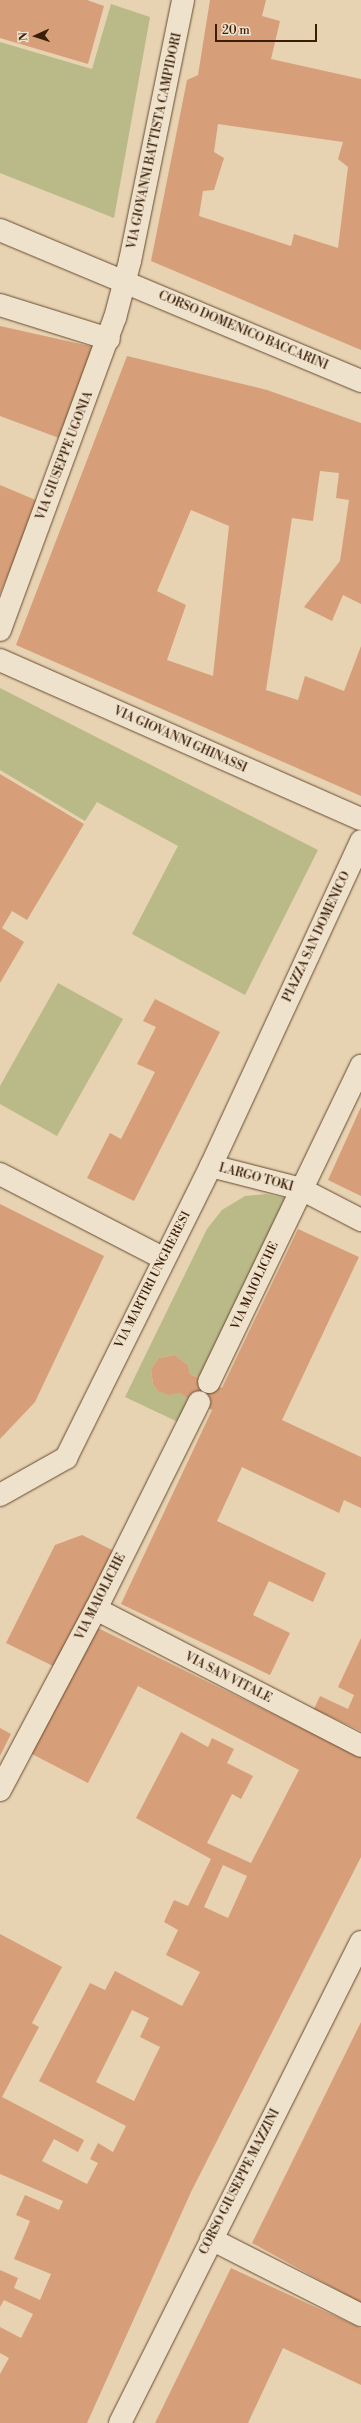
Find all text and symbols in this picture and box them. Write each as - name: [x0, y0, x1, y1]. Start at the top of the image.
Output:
- north arrow: [16, 16, 56, 56]
- scale bar: [217, 16, 319, 42]
- text: 20 m: [222, 23, 250, 38]
- street label: VIA GIOVANNI BATTISTA CAMPIDORI: [125, 31, 185, 251]
- text: N: [17, 32, 31, 41]
- street label: CORSO DOMENICO BACCARINI: [156, 289, 330, 373]
- street label: VIA GIUSEPPE UGONIA: [34, 390, 96, 522]
- street label: VIA GIOVANNI GHINASSI: [111, 704, 249, 776]
- street label: PIAZZA SAN DOMENICO: [280, 869, 354, 1005]
- street label: LARGO TOKI: [217, 1161, 295, 1195]
- street label: VIA MARTIRI UNGHERESI: [112, 1209, 194, 1351]
- street label: VIA MAIOLICHE: [228, 1240, 282, 1332]
- street label: VIA MAIOLICHE: [73, 1551, 129, 1643]
- street label: VIA SAN VITALE: [182, 1650, 274, 1706]
- street label: CORSO GIUSEPPE MAZZINI: [197, 2107, 283, 2257]

